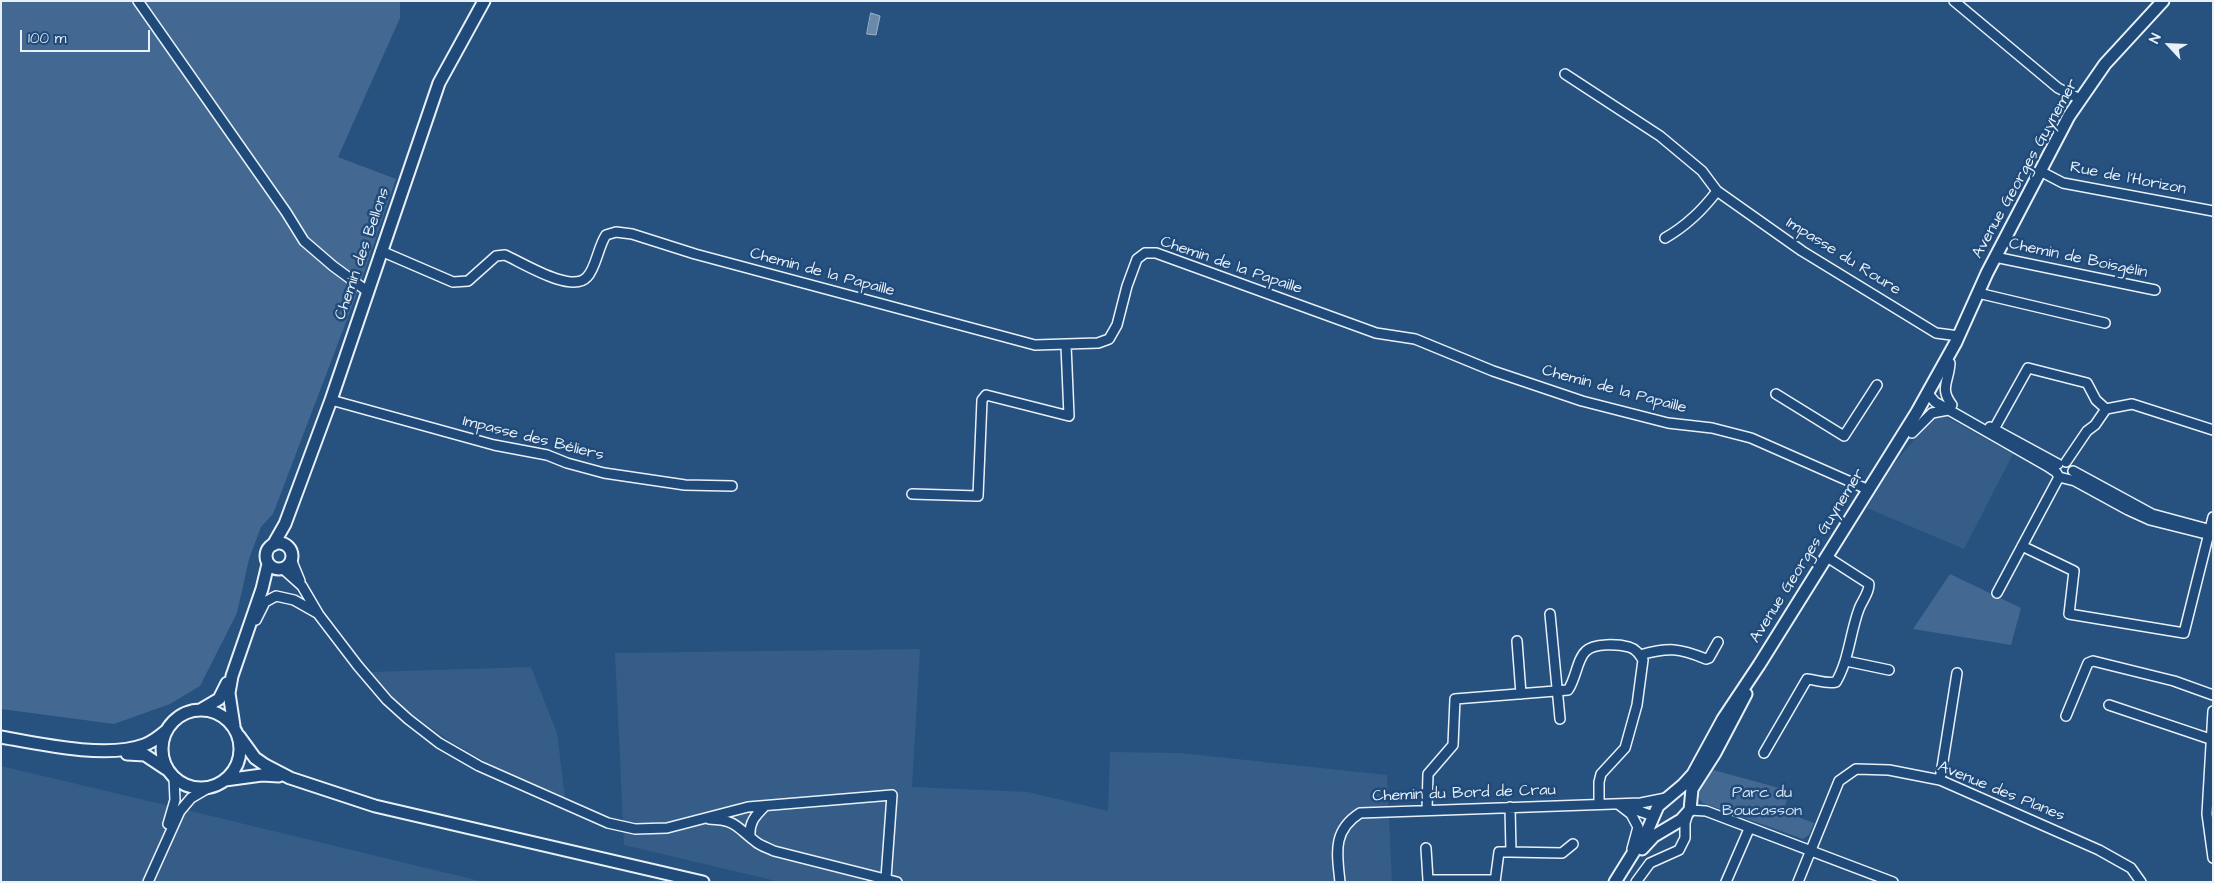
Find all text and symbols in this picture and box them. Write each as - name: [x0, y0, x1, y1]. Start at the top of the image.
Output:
- scale bar: [22, 20, 152, 52]
- north arrow: [2144, 20, 2194, 70]
- text: 100 m: [28, 28, 67, 49]
- text: N: [2144, 30, 2166, 47]
- street label: Avenue Georges Guynemer: [1969, 76, 2083, 262]
- street label: Rue de l'Horizon: [2068, 158, 2188, 200]
- street label: Chemin des Bellons: [331, 185, 395, 323]
- street label: Impasse du Roure: [1782, 214, 1904, 300]
- street label: Chemin de la Papaille: [1157, 233, 1305, 299]
- street label: Chemin de Boisgélin: [2007, 235, 2149, 283]
- street label: Chemin de la Papaille: [748, 244, 896, 302]
- street label: Chemin de la Papaille: [1540, 361, 1688, 419]
- street label: Impasse des Béliers: [460, 412, 606, 466]
- street label: Avenue Georges Guynemer: [1746, 465, 1870, 647]
- street label: Avenue des Planes: [1935, 758, 2067, 826]
- street label: Chemin du Bord de Crau: [1372, 781, 1556, 807]
- park label: Parc du Boucasson: [1722, 784, 1802, 822]

